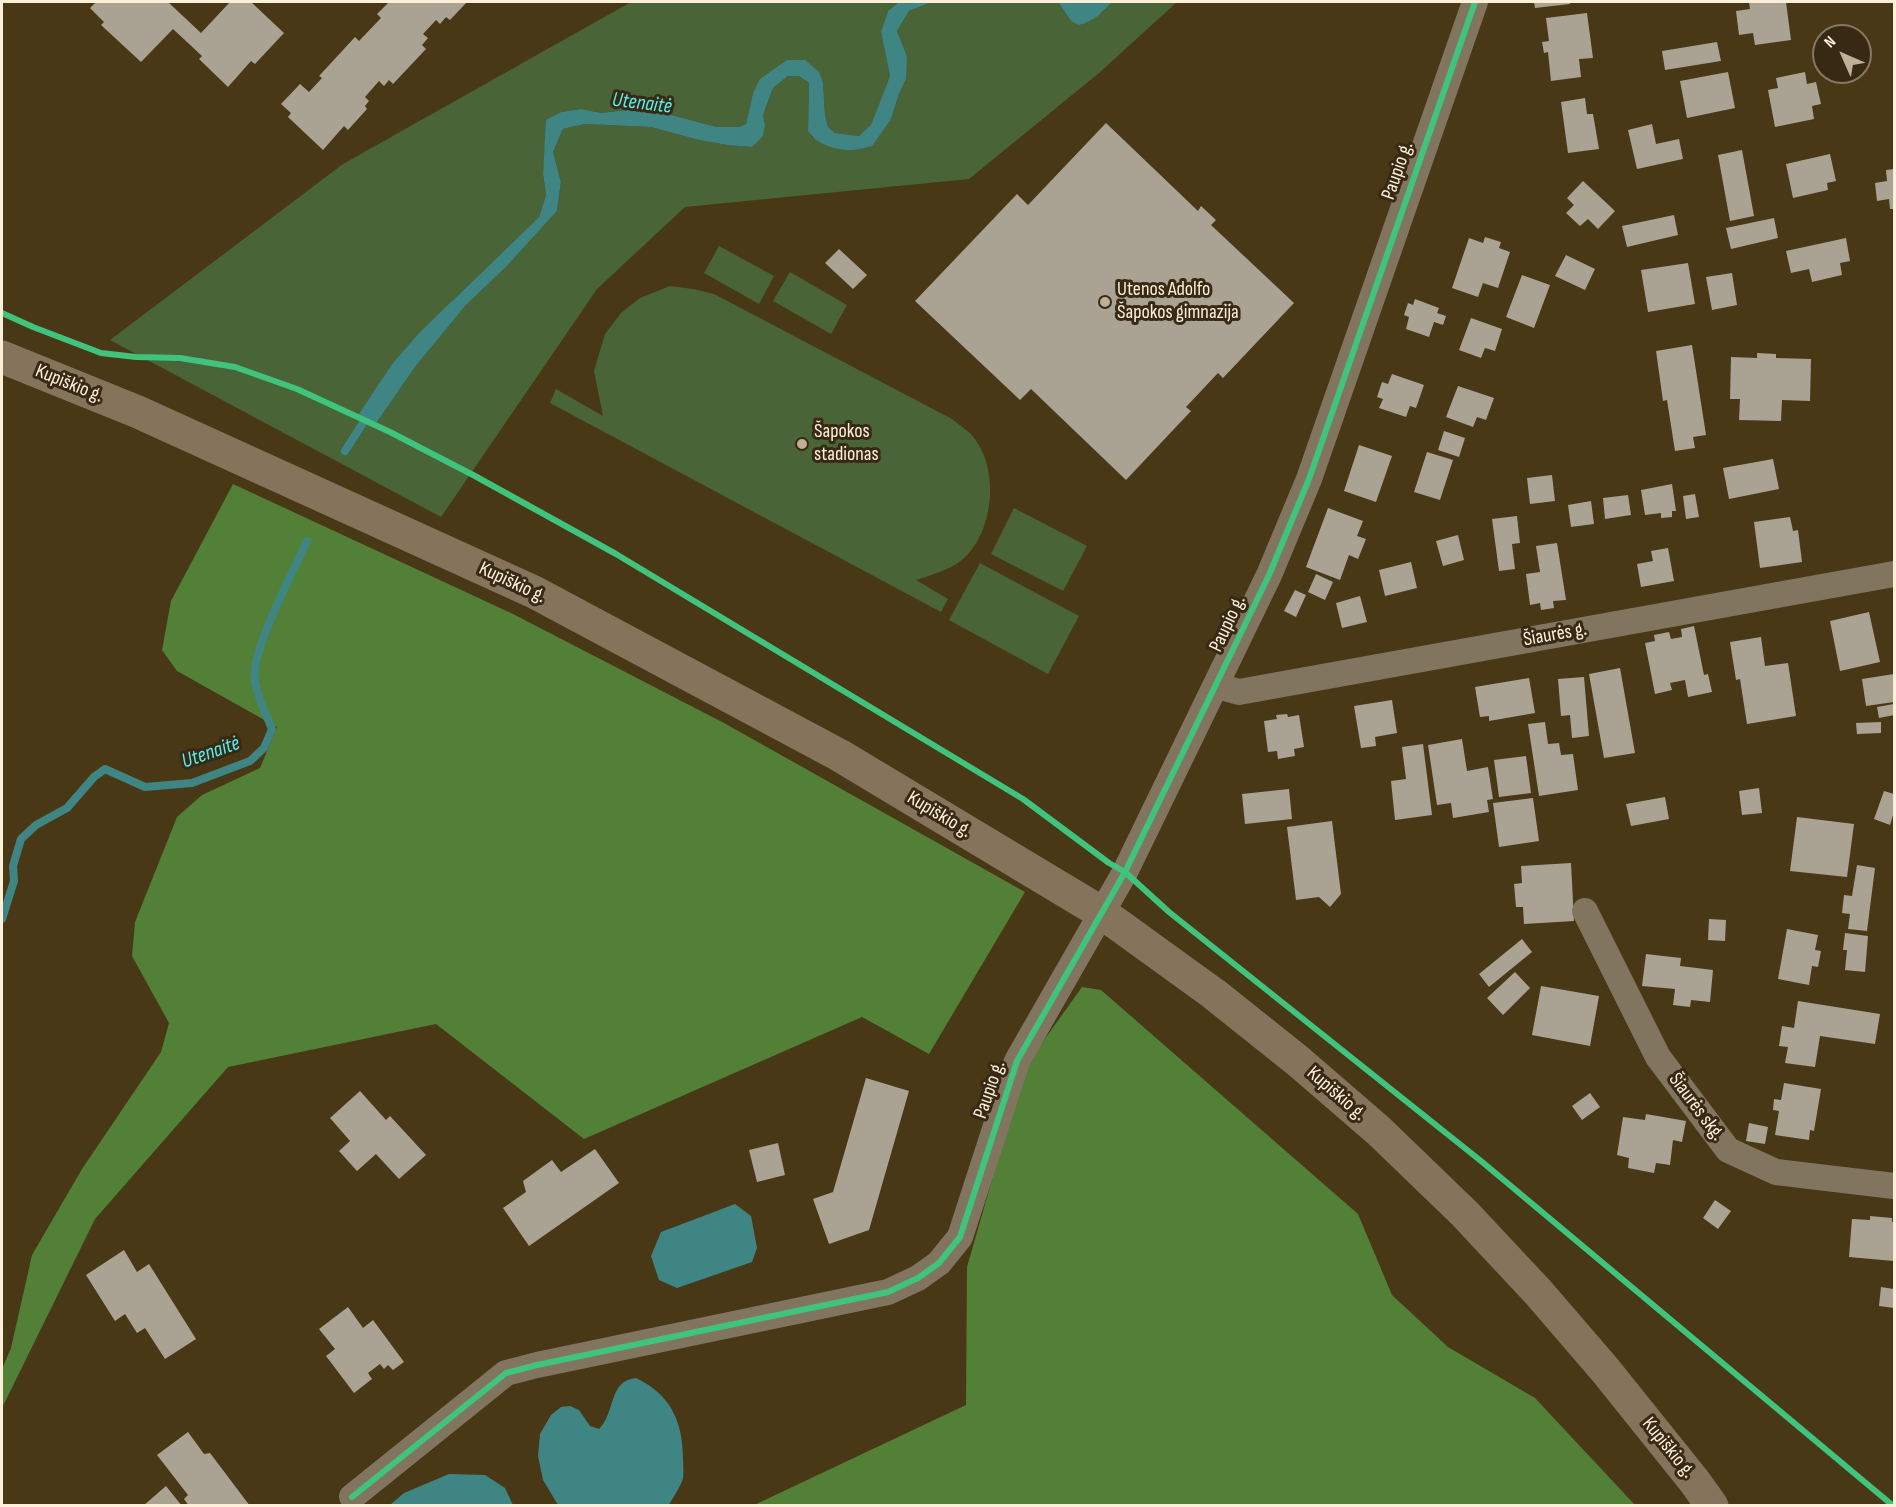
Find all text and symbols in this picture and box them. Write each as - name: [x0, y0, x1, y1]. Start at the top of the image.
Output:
- north arrow: [1812, 24, 1872, 84]
- text: N: [1821, 33, 1840, 52]
- water label: Utenaitė: [611, 88, 673, 120]
- street label: Paupio g.: [1377, 139, 1419, 203]
- place label: Utenos Adolfo Šapokos gimnazija: [1117, 278, 1239, 325]
- marker: Utenos Adolfo Šapokos gimnazija: [1098, 295, 1112, 309]
- street label: Kupiškio g.: [32, 360, 106, 408]
- place label: Šapokos stadionas: [814, 420, 879, 467]
- marker: Šapokos stadionas: [795, 437, 809, 451]
- street label: Kupiškio g.: [475, 557, 549, 609]
- street label: Paupio g.: [1205, 592, 1251, 656]
- street label: Šiaurės g.: [1521, 618, 1589, 652]
- water label: Utenaitė: [179, 731, 243, 775]
- street label: Kupiškio g.: [902, 786, 976, 844]
- street label: Paupio g.: [969, 1058, 1011, 1122]
- street label: Kupiškio g.: [1301, 1062, 1371, 1126]
- street label: Šiaurės skg.: [1663, 1069, 1729, 1145]
- street label: Kupiškio g.: [1636, 1413, 1700, 1483]

